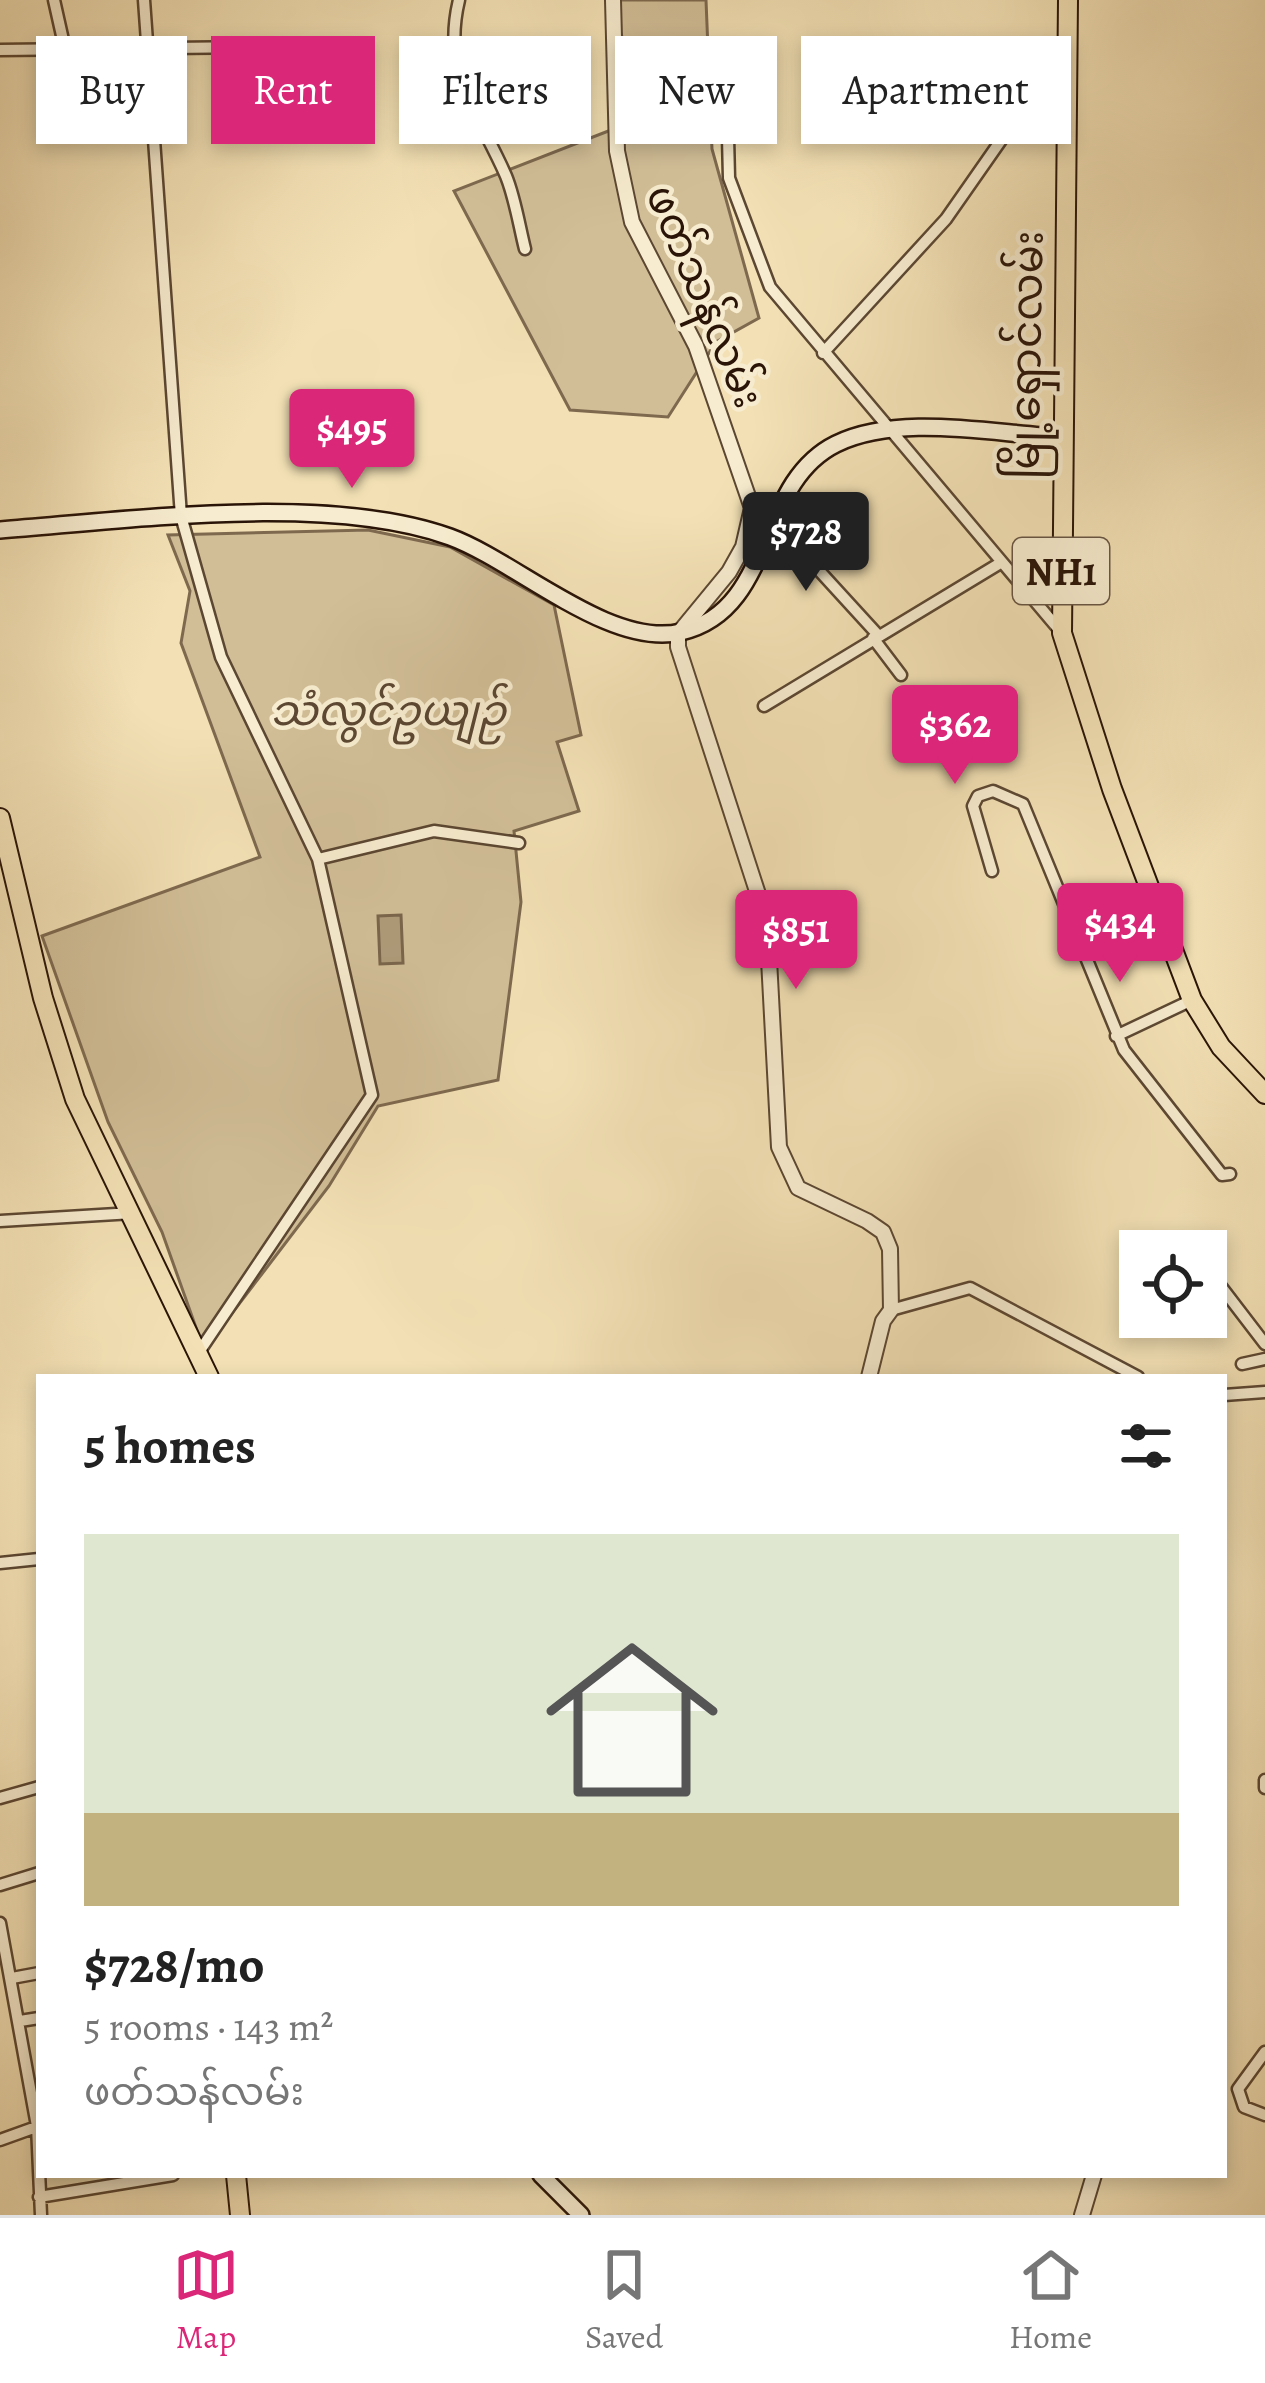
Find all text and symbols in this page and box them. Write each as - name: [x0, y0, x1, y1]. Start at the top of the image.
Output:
- chip: Buy: [36, 36, 187, 144]
- chip: Rent: [211, 36, 375, 144]
- chip: Filters: [399, 36, 591, 144]
- chip: New: [615, 36, 777, 144]
- chip: Apartment: [801, 36, 1071, 144]
- street label: ဖတ်သန်လမ်း: [627, 176, 778, 419]
- street label: မြို့ရှောင်လမ်း: [995, 230, 1063, 480]
- pin: $495: [281, 389, 423, 491]
- text: $495: [316, 401, 388, 454]
- pin: $728: [735, 492, 877, 594]
- text: $728: [770, 504, 842, 557]
- road number: NH1: [1013, 538, 1109, 604]
- park label: သံလွင်ဥယျဉ်: [270, 682, 509, 745]
- pin: $362: [884, 685, 1026, 787]
- text: $362: [919, 697, 991, 750]
- pin: $434: [1049, 883, 1191, 985]
- pin: $851: [725, 890, 867, 992]
- text: $434: [1084, 895, 1156, 948]
- text: $851: [762, 902, 830, 955]
- map controls: [1119, 1230, 1227, 1338]
- button: locate: [1119, 1230, 1227, 1338]
- text: 5 homes: [84, 1411, 256, 1481]
- icon: filters: [1113, 1413, 1179, 1479]
- icon: home: [524, 1612, 740, 1828]
- text: $728/mo: [84, 1930, 265, 2000]
- text: 5 rooms · 143 m²: [84, 2000, 333, 2053]
- text: ဖတ်သန်လမ်း: [84, 2065, 304, 2118]
- tab: Map: [173, 2242, 239, 2359]
- tab: Saved: [585, 2242, 663, 2359]
- tab: Home: [1009, 2242, 1092, 2359]

